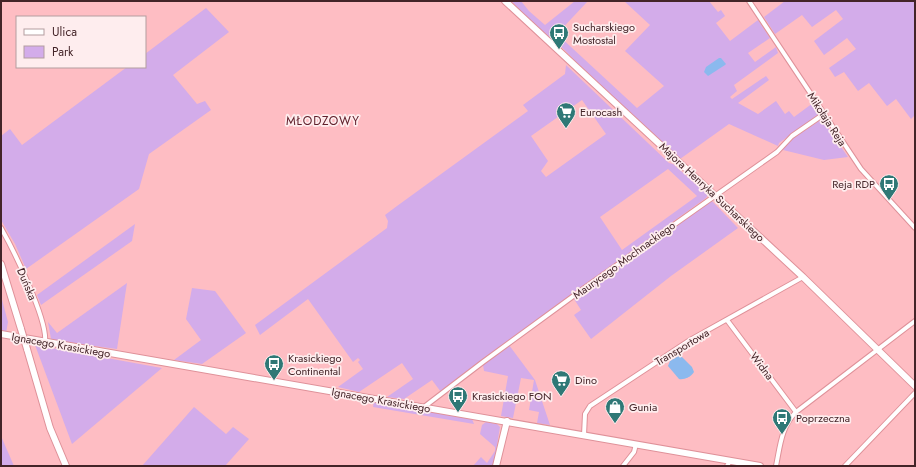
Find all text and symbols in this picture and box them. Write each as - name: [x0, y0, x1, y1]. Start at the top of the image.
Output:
- legend: [16, 16, 146, 68]
- place label: Sucharskiego Mostostal: [573, 19, 635, 48]
- bus stop icon: Sucharskiego Mostostal: [548, 22, 570, 50]
- text: Ulica: [52, 23, 77, 41]
- text: Park: [52, 43, 74, 61]
- street label: Mikołaja Reja: [804, 89, 850, 149]
- supermarket icon: Eurocash: [555, 101, 577, 129]
- place label: Eurocash: [580, 104, 622, 120]
- district label: MŁODZOWY: [286, 112, 360, 130]
- street label: Majora Henryka Sucharskiego: [656, 139, 768, 245]
- bus stop icon: Reja RDP: [878, 173, 900, 201]
- place label: Reja RDP: [832, 176, 875, 192]
- street label: Maurycego Mochnackiego: [569, 217, 679, 303]
- street label: Duńska: [13, 265, 41, 303]
- street label: Transportowa: [652, 324, 712, 370]
- street label: Ignacego Krasickiego: [10, 328, 112, 362]
- street label: Widna: [746, 349, 778, 383]
- place label: Krasickiego Continental: [288, 350, 341, 379]
- bus stop icon: Krasickiego Continental: [263, 353, 285, 381]
- supermarket icon: Dino: [550, 369, 572, 397]
- place label: Dino: [575, 372, 597, 388]
- street label: Ignacego Krasickiego: [330, 383, 432, 417]
- bus stop icon: Krasickiego FON: [447, 385, 469, 413]
- place label: Krasickiego FON: [472, 388, 552, 404]
- shop icon: Gunia: [604, 396, 626, 424]
- place label: Gunia: [629, 399, 657, 415]
- bus stop icon: Poprzeczna: [771, 407, 793, 435]
- place label: Poprzeczna: [796, 410, 850, 426]

